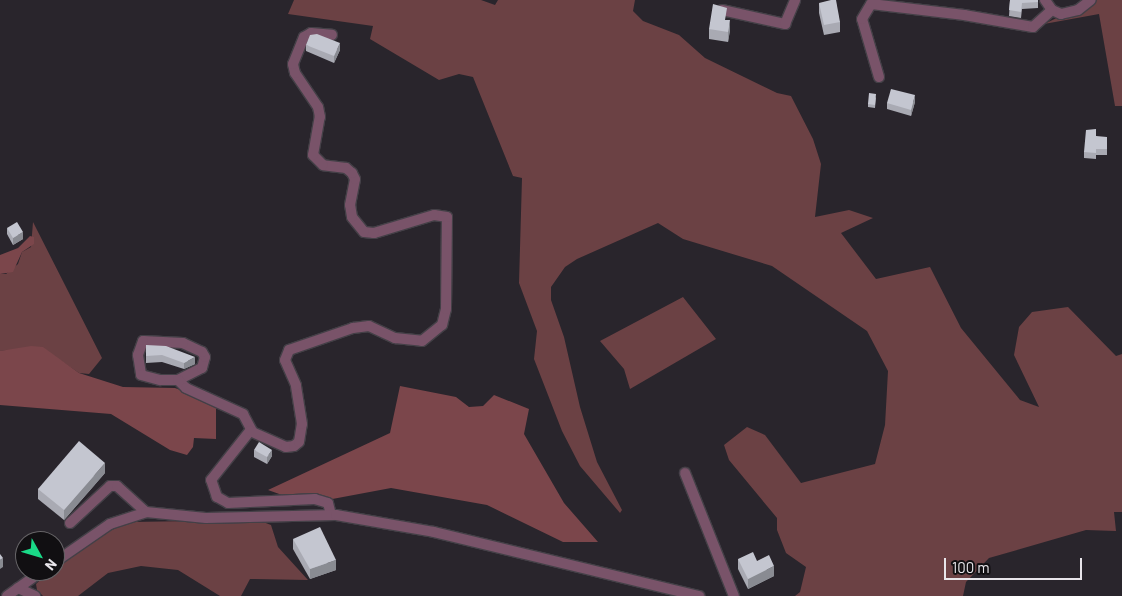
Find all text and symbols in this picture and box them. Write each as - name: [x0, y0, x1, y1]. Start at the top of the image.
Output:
- north arrow: [15, 531, 65, 581]
- scale bar: [947, 548, 1084, 580]
- text: N: [42, 556, 61, 574]
- text: 100 m: [952, 558, 990, 576]

